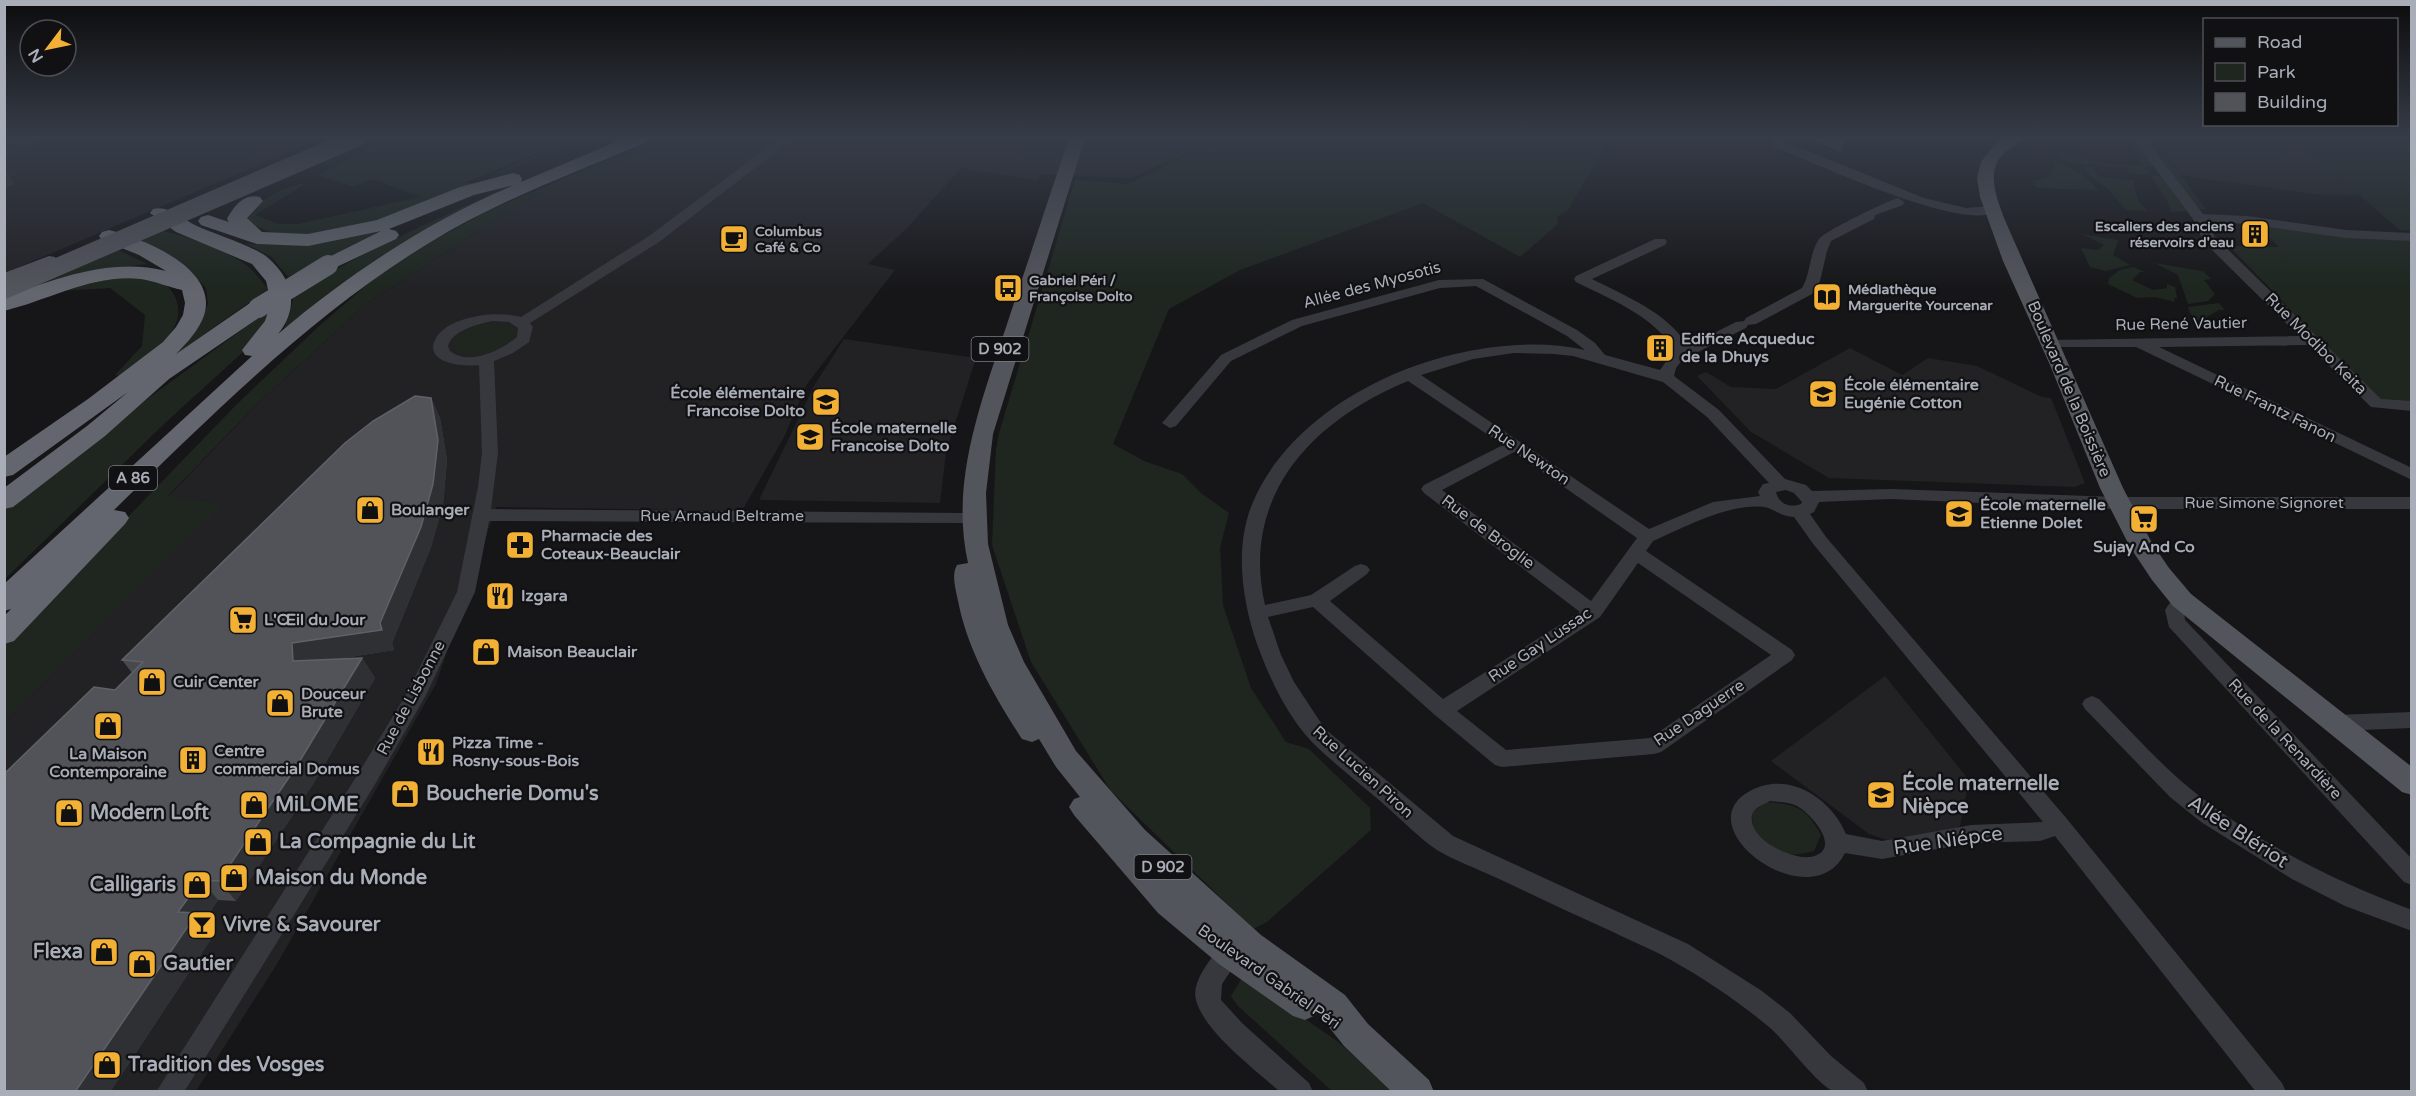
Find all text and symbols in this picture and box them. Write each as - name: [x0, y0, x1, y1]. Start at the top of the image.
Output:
- north arrow: [18, 18, 78, 78]
- legend: [2203, 18, 2398, 126]
- text: Road: [2257, 31, 2302, 53]
- text: N: [24, 45, 48, 66]
- text: Park: [2257, 61, 2296, 83]
- text: Building: [2257, 91, 2327, 113]
- place label: Escaliers des anciens réservoirs d'eau: [2095, 218, 2234, 251]
- building icon: Escaliers des anciens réservoirs d'eau: [2239, 218, 2271, 250]
- cafe icon: Columbus Café & Co: [718, 223, 750, 255]
- place label: Columbus Café & Co: [755, 223, 822, 256]
- street label: Allée des Myosotis: [1301, 257, 1443, 313]
- bus stop icon: Gabriel Péri / Françoise Dolto: [992, 272, 1024, 304]
- place label: Gabriel Péri / Françoise Dolto: [1029, 272, 1133, 305]
- library icon: Médiathèque Marguerite Yourcenar: [1811, 281, 1843, 313]
- place label: Médiathèque Marguerite Yourcenar: [1848, 281, 1993, 314]
- street label: Rue Modibo Keita: [2261, 289, 2371, 399]
- street label: Boulevard de la Boissière: [2023, 298, 2115, 480]
- street label: Rue René Vautier: [2115, 313, 2248, 335]
- place label: Edifice Acqueduc de la Dhuys: [1681, 329, 1815, 367]
- building icon: Edifice Acqueduc de la Dhuys: [1644, 332, 1676, 364]
- road number: D 902: [972, 337, 1028, 361]
- street label: Rue Frantz Fanon: [2211, 371, 2339, 447]
- place label: École élémentaire Eugénie Cotton: [1844, 375, 1979, 413]
- school or university icon: École élémentaire Eugénie Cotton: [1807, 378, 1839, 410]
- place label: École élémentaire Francoise Dolto: [670, 383, 805, 421]
- school or university icon: École élémentaire Francoise Dolto: [810, 386, 842, 418]
- place label: École maternelle Francoise Dolto: [831, 418, 957, 456]
- street label: Rue Newton: [1484, 420, 1574, 490]
- school or university icon: École maternelle Francoise Dolto: [794, 421, 826, 453]
- road number: A 86: [109, 466, 157, 490]
- street label: Rue de Broglie: [1438, 490, 1538, 574]
- street label: Rue Simone Signoret: [2184, 493, 2344, 513]
- shop icon: Boulanger: [354, 494, 386, 526]
- place label: École maternelle Etienne Dolet: [1980, 495, 2106, 533]
- school or university icon: École maternelle Etienne Dolet: [1943, 498, 1975, 530]
- place label: Boulanger: [391, 500, 470, 520]
- supermarket icon: Sujay And Co: [2128, 503, 2160, 535]
- street label: Rue Arnaud Beltrame: [640, 506, 804, 526]
- place label: Pharmacie des Coteaux-Beauclair: [541, 526, 681, 564]
- pharmacy icon: Pharmacie des Coteaux-Beauclair: [504, 529, 536, 561]
- place label: Sujay And Co: [2093, 537, 2195, 557]
- restaurant icon: Izgara: [484, 580, 516, 612]
- place label: Izgara: [521, 586, 568, 606]
- street label: Rue Gay Lussac: [1485, 603, 1595, 687]
- supermarket icon: L'Œil du Jour: [227, 604, 259, 636]
- place label: L'Œil du Jour: [264, 610, 366, 630]
- shop icon: Maison Beauclair: [470, 636, 502, 668]
- street label: Rue de Lisbonne: [372, 637, 450, 759]
- place label: Maison Beauclair: [507, 642, 638, 662]
- shop icon: Cuir Center: [136, 666, 168, 698]
- place label: Cuir Center: [173, 672, 259, 692]
- street label: Rue de la Renardière: [2224, 674, 2346, 804]
- street label: Rue Daguerre: [1650, 675, 1748, 751]
- place label: Douceur Brute: [301, 684, 366, 722]
- shop icon: Douceur Brute: [264, 687, 296, 719]
- shop icon: La Maison Contemporaine: [92, 710, 124, 742]
- street label: Rue Lucien Piron: [1308, 721, 1418, 823]
- place label: Pizza Time - Rosny-sous-Bois: [452, 733, 579, 771]
- restaurant icon: Pizza Time - Rosny-sous-Bois: [415, 736, 447, 768]
- place label: Centre commercial Domus: [214, 741, 360, 779]
- place label: La Maison Contemporaine: [49, 744, 167, 782]
- building icon: Centre commercial Domus: [177, 744, 209, 776]
- place label: École maternelle Nièpce: [1902, 770, 2059, 819]
- shop icon: Boucherie Domu's: [389, 778, 421, 810]
- school or university icon: École maternelle Nièpce: [1865, 779, 1897, 811]
- place label: Boucherie Domu's: [426, 782, 599, 806]
- shop icon: MiLOME: [238, 789, 270, 821]
- street label: Allée Blériot: [2183, 791, 2293, 874]
- place label: MiLOME: [275, 793, 359, 817]
- shop icon: Modern Loft: [53, 797, 85, 829]
- place label: Modern Loft: [90, 801, 209, 825]
- street label: Rue Niépce: [1892, 821, 2004, 861]
- shop icon: La Compagnie du Lit: [242, 826, 274, 858]
- place label: La Compagnie du Lit: [279, 830, 476, 854]
- road number: D 902: [1134, 855, 1192, 879]
- shop icon: Maison du Monde: [218, 862, 250, 894]
- place label: Maison du Monde: [255, 866, 427, 890]
- shop icon: Calligaris: [181, 869, 213, 901]
- place label: Calligaris: [90, 873, 176, 897]
- bar icon: Vivre & Savourer: [186, 909, 218, 941]
- place label: Vivre & Savourer: [223, 913, 381, 937]
- street label: Boulevard Gabriel Péri: [1194, 920, 1344, 1034]
- shop icon: Flexa: [88, 936, 120, 968]
- place label: Flexa: [33, 940, 83, 964]
- shop icon: Gautier: [126, 948, 158, 980]
- place label: Gautier: [163, 952, 233, 976]
- shop icon: Tradition des Vosges: [91, 1049, 123, 1081]
- place label: Tradition des Vosges: [127, 1053, 325, 1077]

